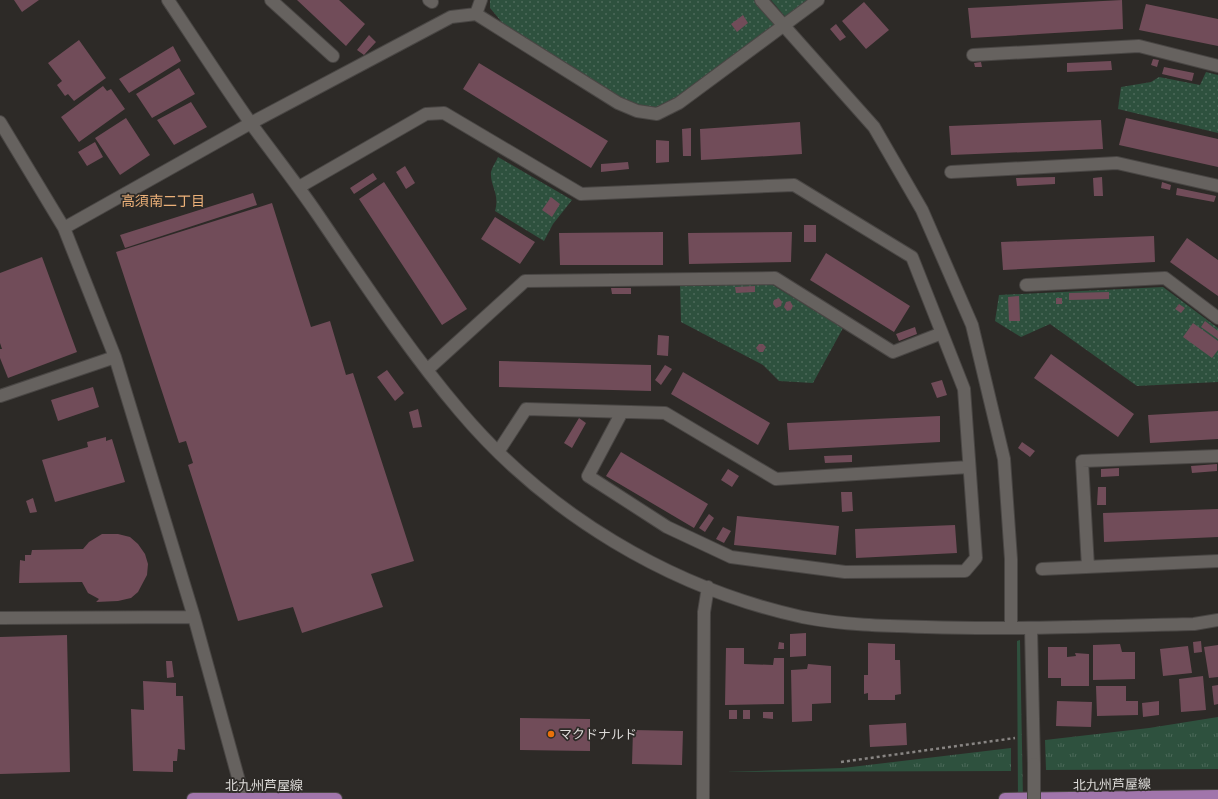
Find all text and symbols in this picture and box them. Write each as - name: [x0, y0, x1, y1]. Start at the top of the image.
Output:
- district label: 高須南二丁目: [121, 194, 205, 211]
- place label: マクドナルド: [559, 728, 637, 744]
- marker: マクドナルド: [546, 729, 556, 739]
- street label: 北九州芦屋線: [1073, 776, 1151, 795]
- street label: 北九州芦屋線: [225, 778, 303, 795]

